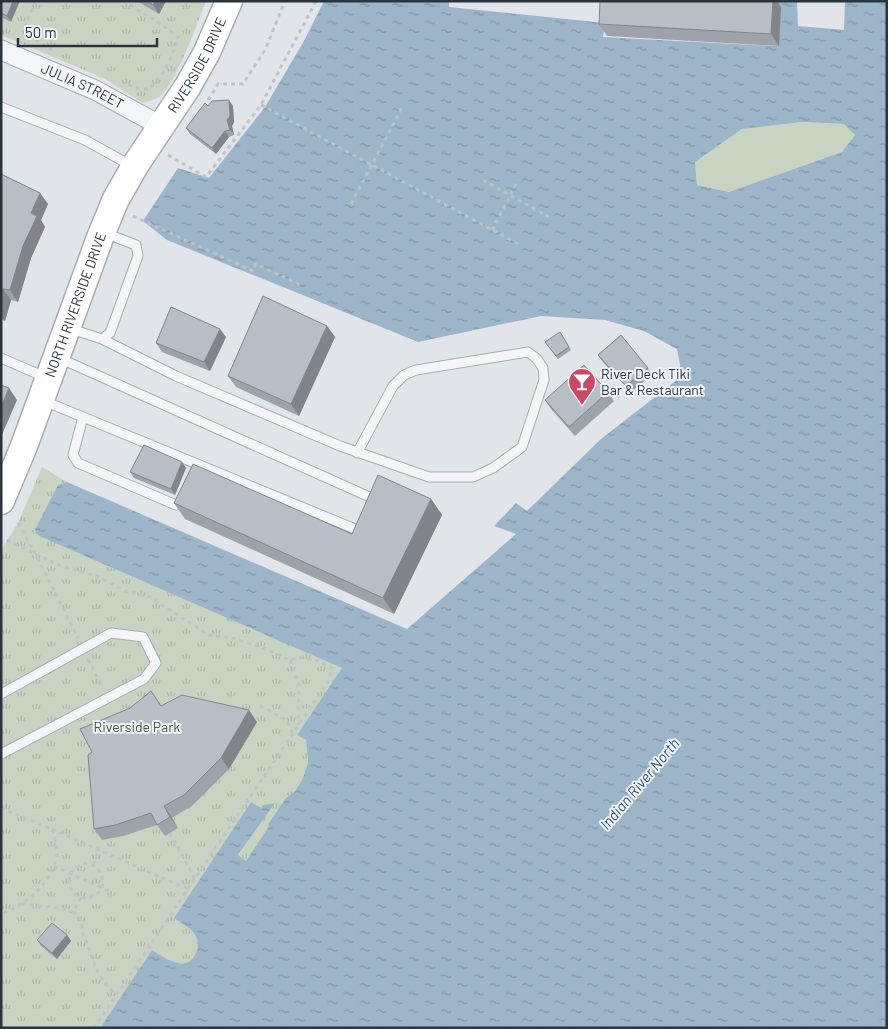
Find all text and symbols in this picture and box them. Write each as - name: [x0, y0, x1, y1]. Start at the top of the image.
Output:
- street label: RIVERSIDE DRIVE: [164, 14, 229, 116]
- scale bar: [18, 15, 156, 47]
- text: 50 m: [25, 23, 57, 41]
- street label: JULIA STREET: [39, 59, 127, 112]
- street label: NORTH RIVERSIDE DRIVE: [41, 230, 109, 379]
- place label: River Deck Tiki Bar & Restaurant: [601, 365, 704, 398]
- bar icon: River Deck Tiki Bar & Restaurant: [567, 367, 597, 406]
- park label: Riverside Park: [94, 718, 180, 735]
- water label: Indian River North: [596, 734, 683, 833]

